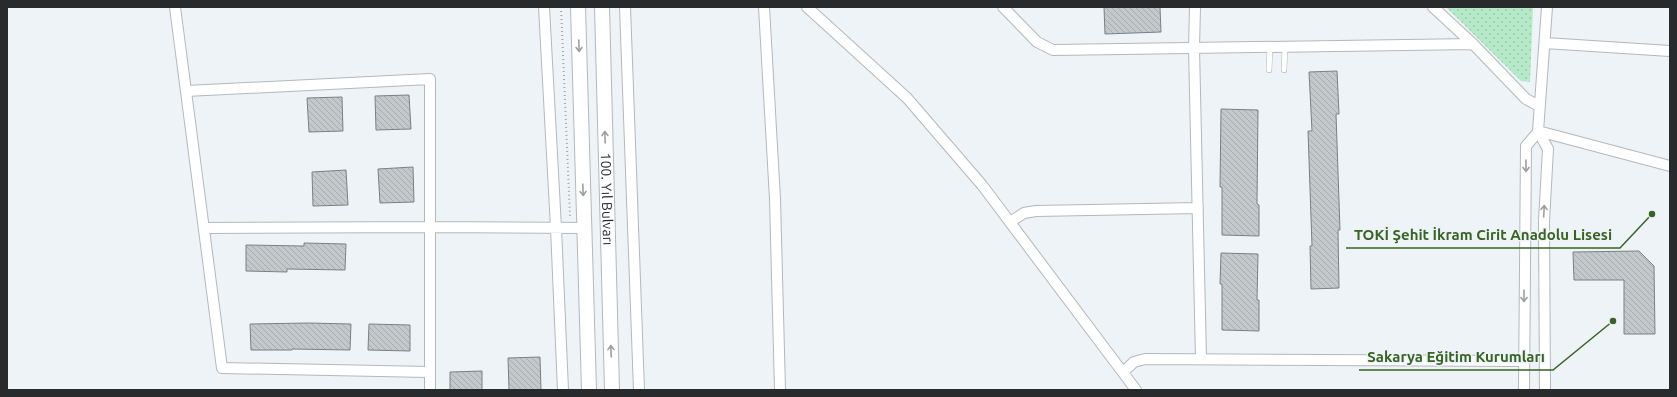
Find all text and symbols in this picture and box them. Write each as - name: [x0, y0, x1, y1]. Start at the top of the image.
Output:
- one-way arrow: [576, 39, 583, 52]
- one-way arrow: [602, 131, 609, 144]
- street label: 100. Yıl Bulvarı: [598, 152, 616, 245]
- one-way arrow: [1522, 159, 1529, 172]
- one-way arrow: [580, 183, 587, 196]
- one-way arrow: [1541, 205, 1548, 218]
- callout: TOKİ Şehit İkram Cirit Anadolu Lisesi: [1346, 221, 1620, 248]
- text: TOKİ Şehit İkram Cirit Anadolu Lisesi: [1354, 226, 1612, 244]
- one-way arrow: [1521, 289, 1528, 302]
- callout: Sakarya Eğitim Kurumları: [1359, 343, 1553, 370]
- one-way arrow: [608, 345, 615, 358]
- text: Sakarya Eğitim Kurumları: [1367, 348, 1545, 365]

